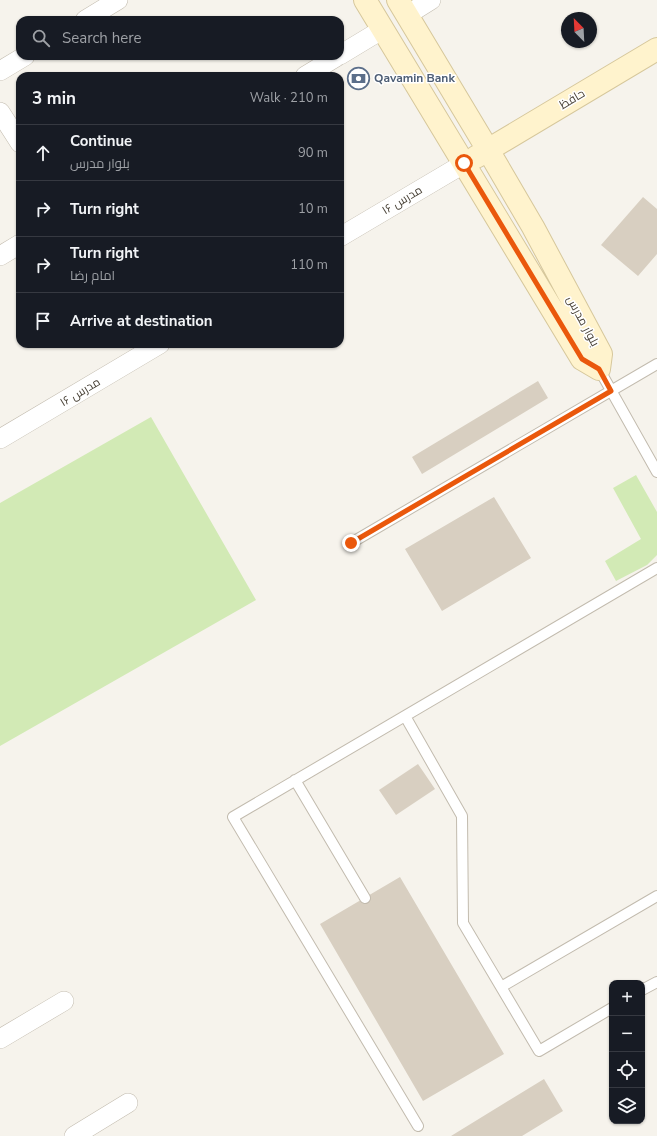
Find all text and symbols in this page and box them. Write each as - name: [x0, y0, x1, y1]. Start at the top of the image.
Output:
- north arrow: [561, 12, 597, 48]
- search box: [16, 16, 344, 60]
- icon: search: [30, 27, 52, 49]
- text: Search here: [62, 28, 142, 48]
- bank icon: Qavamin Bank: [345, 65, 371, 91]
- place label: Qavamin Bank: [374, 70, 455, 86]
- street label: حافظ: [556, 85, 588, 113]
- text: 3 min: [32, 87, 76, 110]
- text: Walk · 210 m: [250, 89, 328, 107]
- text: Continue: [70, 131, 132, 151]
- icon: ahead: [32, 142, 54, 164]
- text: 90 m: [298, 144, 328, 162]
- route start: [455, 154, 473, 172]
- text: بلوار مدرس: [70, 155, 130, 173]
- street label: مدرس ۱۶: [379, 182, 425, 218]
- icon: right: [32, 198, 54, 220]
- text: Turn right: [70, 199, 139, 219]
- text: 10 m: [298, 200, 328, 218]
- text: Turn right: [70, 243, 139, 263]
- icon: right: [32, 254, 54, 276]
- text: 110 m: [290, 256, 328, 274]
- text: امام رضا: [70, 267, 115, 285]
- street label: بلوار مدرس: [563, 293, 603, 349]
- icon: arrive: [32, 310, 54, 332]
- text: Arrive at destination: [70, 311, 213, 331]
- street label: مدرس ۱۶: [57, 374, 103, 410]
- route end: [342, 534, 360, 552]
- map controls: [609, 980, 645, 1124]
- button: +: [609, 980, 645, 1016]
- button: −: [609, 1016, 645, 1052]
- button: locate: [609, 1052, 645, 1088]
- button: layers: [609, 1088, 645, 1124]

